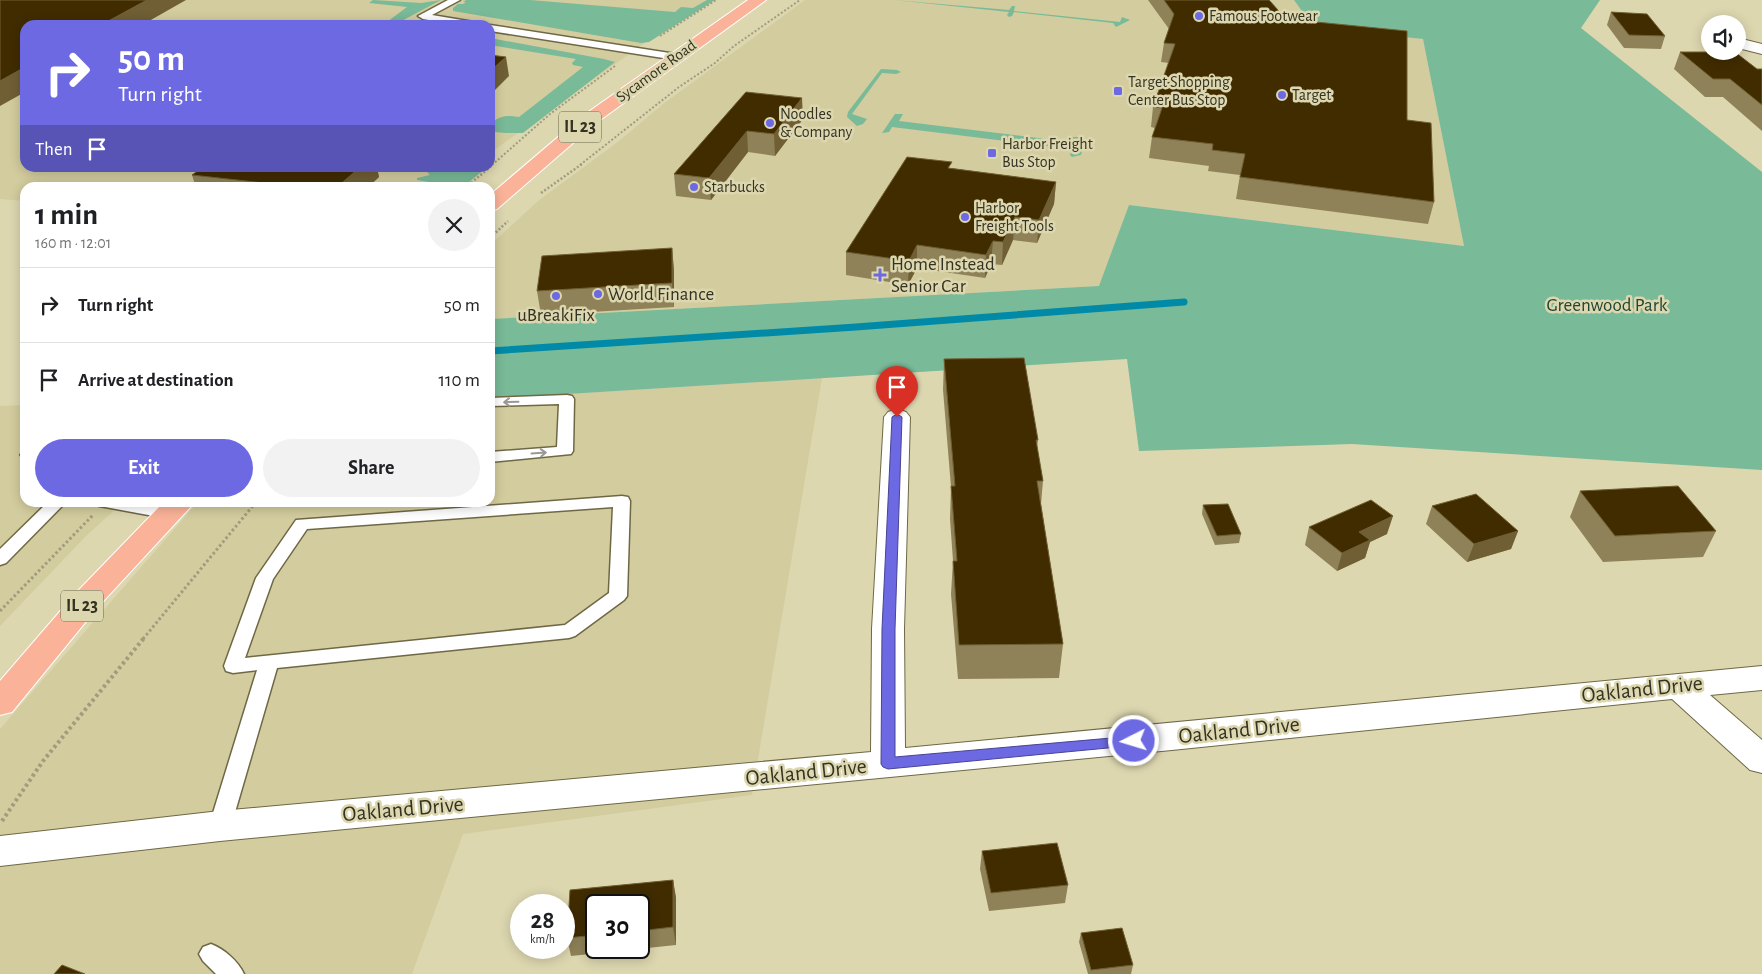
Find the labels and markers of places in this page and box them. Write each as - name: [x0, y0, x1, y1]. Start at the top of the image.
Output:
- place label: Famous Footwear: [1209, 8, 1318, 24]
- marker: Famous Footwear: [1193, 10, 1205, 22]
- place label: Target Shopping Center Bus Stop: [1128, 74, 1230, 108]
- marker: Target Shopping Center Bus Stop: [1112, 85, 1124, 97]
- place label: Target: [1292, 87, 1331, 103]
- marker: Target: [1276, 89, 1288, 101]
- place label: Noodles & Company: [780, 106, 853, 141]
- marker: Noodles & Company: [764, 117, 776, 129]
- place label: Harbor Freight Bus Stop: [1002, 136, 1093, 170]
- marker: Harbor Freight Bus Stop: [986, 147, 998, 159]
- place label: Starbucks: [704, 179, 765, 195]
- marker: Starbucks: [688, 181, 700, 193]
- place label: Harbor Freight Tools: [975, 200, 1054, 234]
- marker: Harbor Freight Tools: [959, 211, 971, 223]
- place label: Home Instead Senior Car: [891, 255, 995, 296]
- marker: Home Instead Senior Car: [873, 268, 887, 282]
- place label: World Finance: [608, 285, 714, 304]
- marker: World Finance: [592, 288, 604, 300]
- marker: uBreakiFix: [550, 290, 562, 302]
- place label: uBreakiFix: [517, 306, 595, 325]
- pin: [876, 366, 918, 417]

